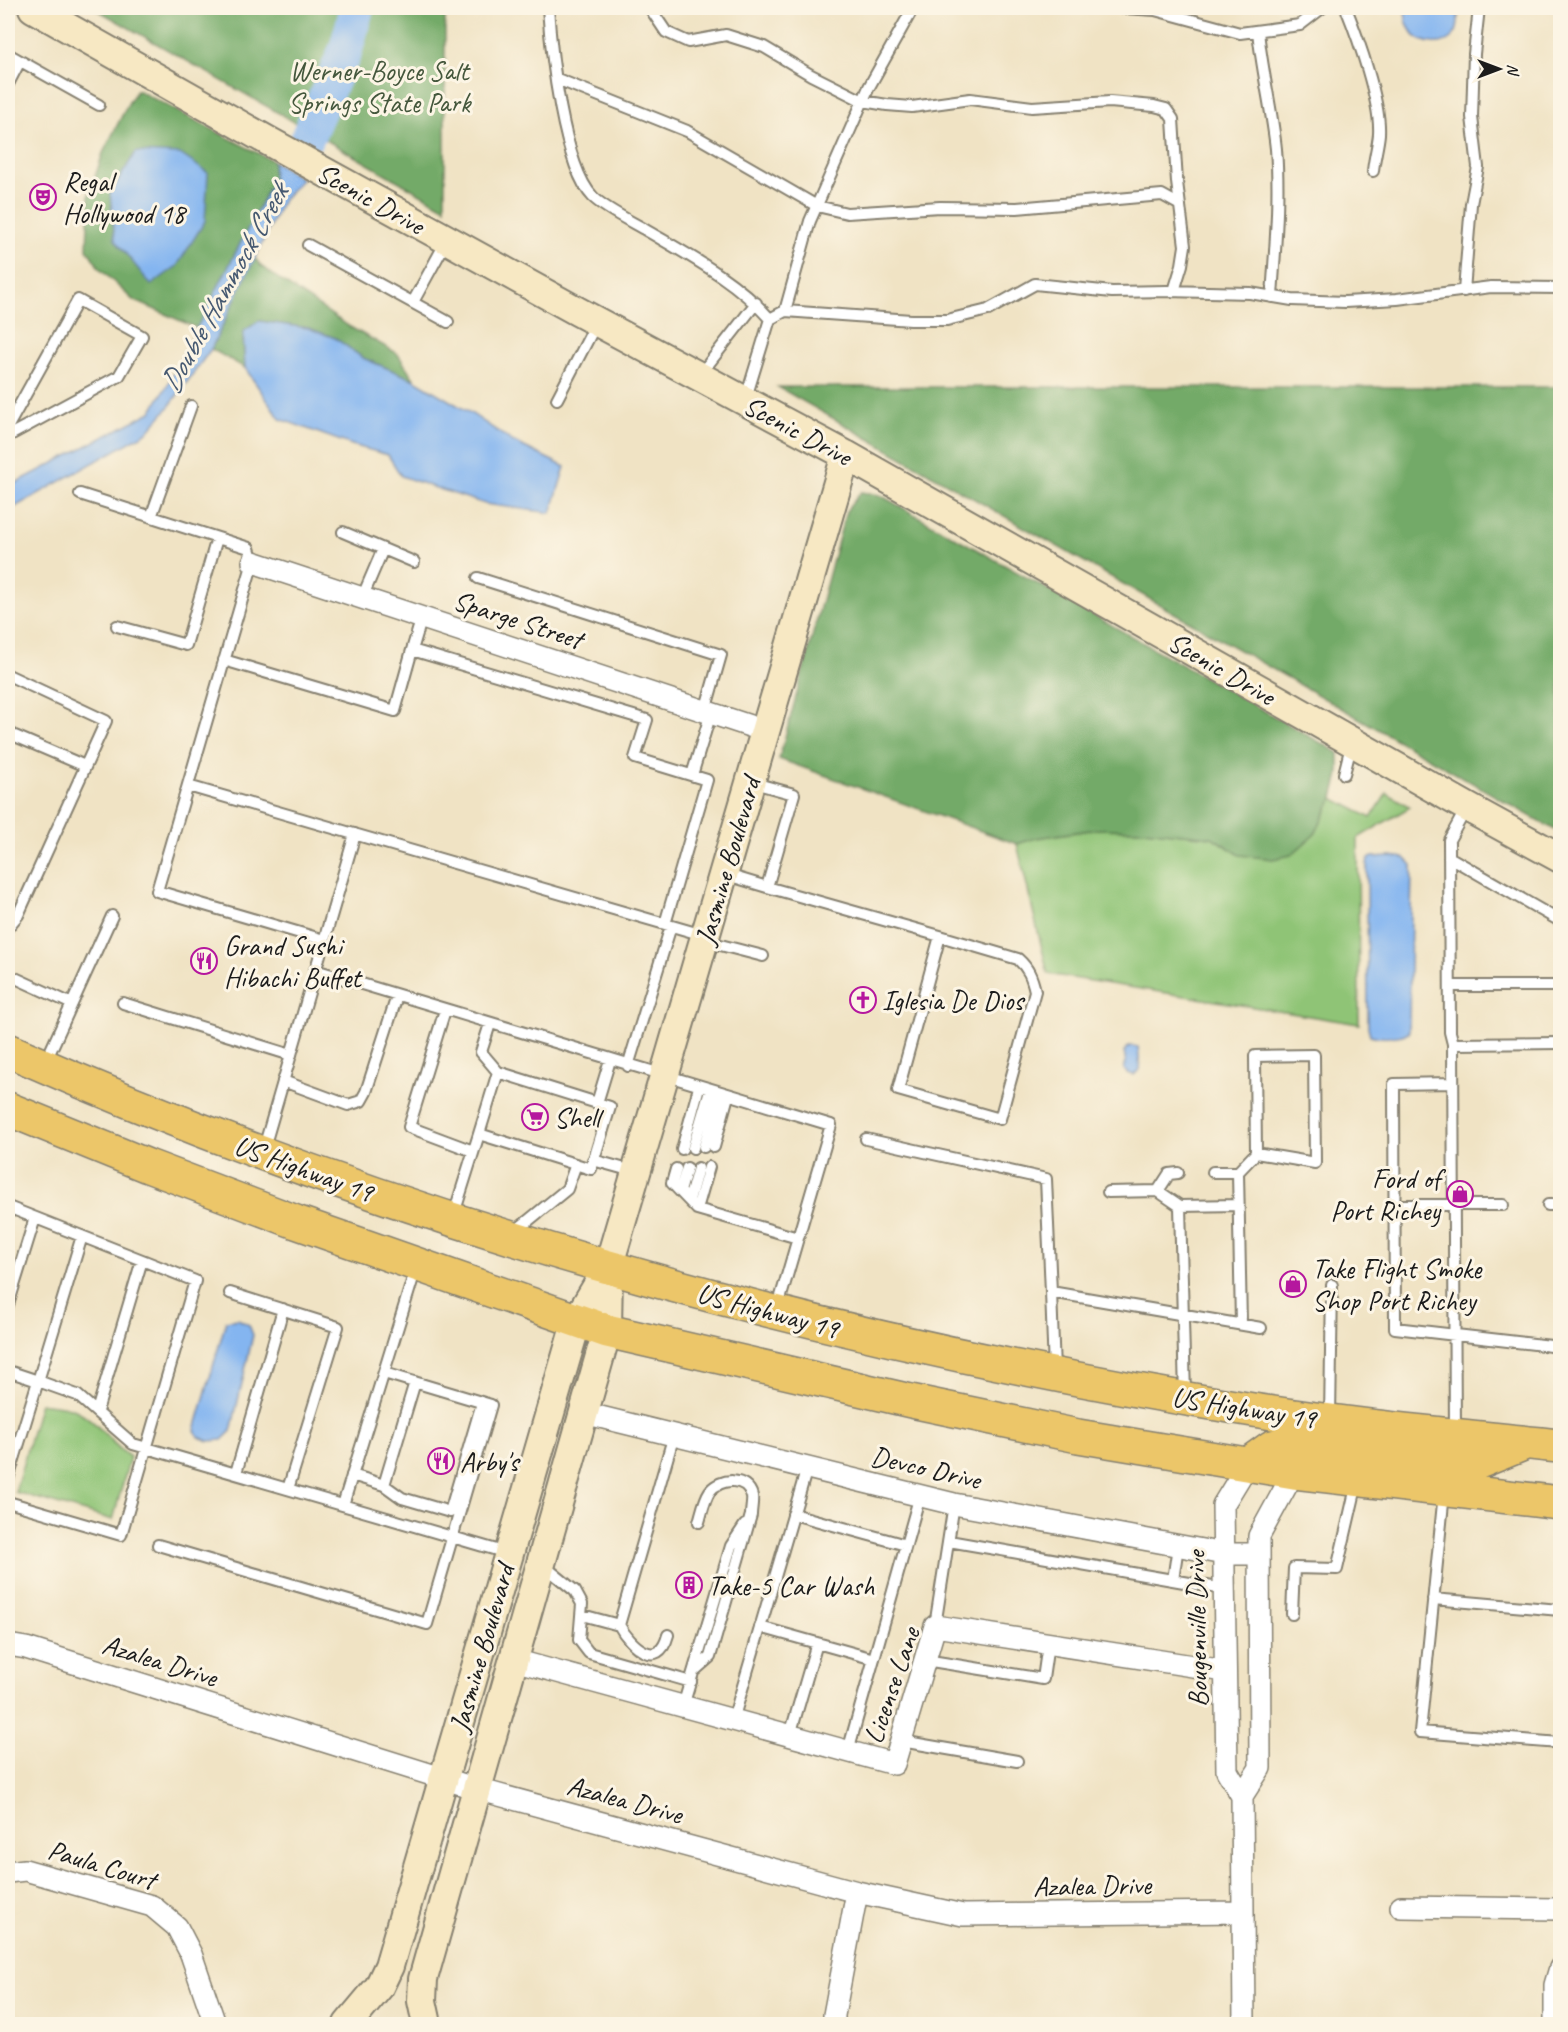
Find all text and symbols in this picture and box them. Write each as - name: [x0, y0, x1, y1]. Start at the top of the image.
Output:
- north arrow: [1469, 39, 1529, 99]
- park label: Werner-Boyce Salt Springs State Park: [288, 53, 472, 120]
- text: N: [1503, 64, 1523, 77]
- street label: Scenic Drive: [311, 155, 432, 243]
- place label: Regal Hollywood 18: [63, 164, 187, 231]
- water label: Double Hammock Creek: [151, 173, 299, 399]
- theatre icon: Regal Hollywood 18: [28, 182, 58, 212]
- street label: Scenic Drive: [738, 387, 859, 474]
- street label: Sparge Street: [449, 582, 590, 658]
- street label: Scenic Drive: [1162, 624, 1283, 714]
- street label: Jasmine Boulevard: [686, 770, 769, 951]
- place label: Grand Sushi Hibachi Buffet: [224, 928, 363, 995]
- restaurant icon: Grand Sushi Hibachi Buffet: [189, 946, 219, 976]
- place label: Iglesia De Dios: [882, 983, 1025, 1018]
- church icon: Iglesia De Dios: [848, 985, 878, 1015]
- place label: Shell: [554, 1100, 605, 1135]
- supermarket icon: Shell: [520, 1102, 550, 1132]
- street label: US Highway 19: [230, 1127, 380, 1210]
- place label: Ford of Port Richey: [1331, 1161, 1447, 1228]
- shop icon: Ford of Port Richey: [1445, 1179, 1475, 1209]
- place label: Take Flight Smoke Shop Port Richey: [1312, 1251, 1483, 1318]
- shop icon: Take Flight Smoke Shop Port Richey: [1278, 1269, 1308, 1299]
- street label: US Highway 19: [693, 1275, 845, 1347]
- street label: US Highway 19: [1170, 1379, 1321, 1436]
- street label: Devco Drive: [868, 1438, 986, 1497]
- place label: Arby's: [460, 1444, 521, 1479]
- restaurant icon: Arby's: [426, 1446, 456, 1476]
- street label: Bougenville Drive: [1178, 1549, 1215, 1707]
- street label: Jasmine Boulevard: [440, 1557, 523, 1738]
- place label: Take-5 Car Wash: [708, 1568, 875, 1603]
- building icon: Take-5 Car Wash: [674, 1570, 704, 1600]
- street label: License Lane: [855, 1621, 928, 1748]
- street label: Azalea Drive: [98, 1627, 223, 1695]
- street label: Azalea Drive: [563, 1767, 688, 1832]
- street label: Paula Court: [44, 1832, 163, 1898]
- street label: Azalea Drive: [1033, 1867, 1153, 1904]

